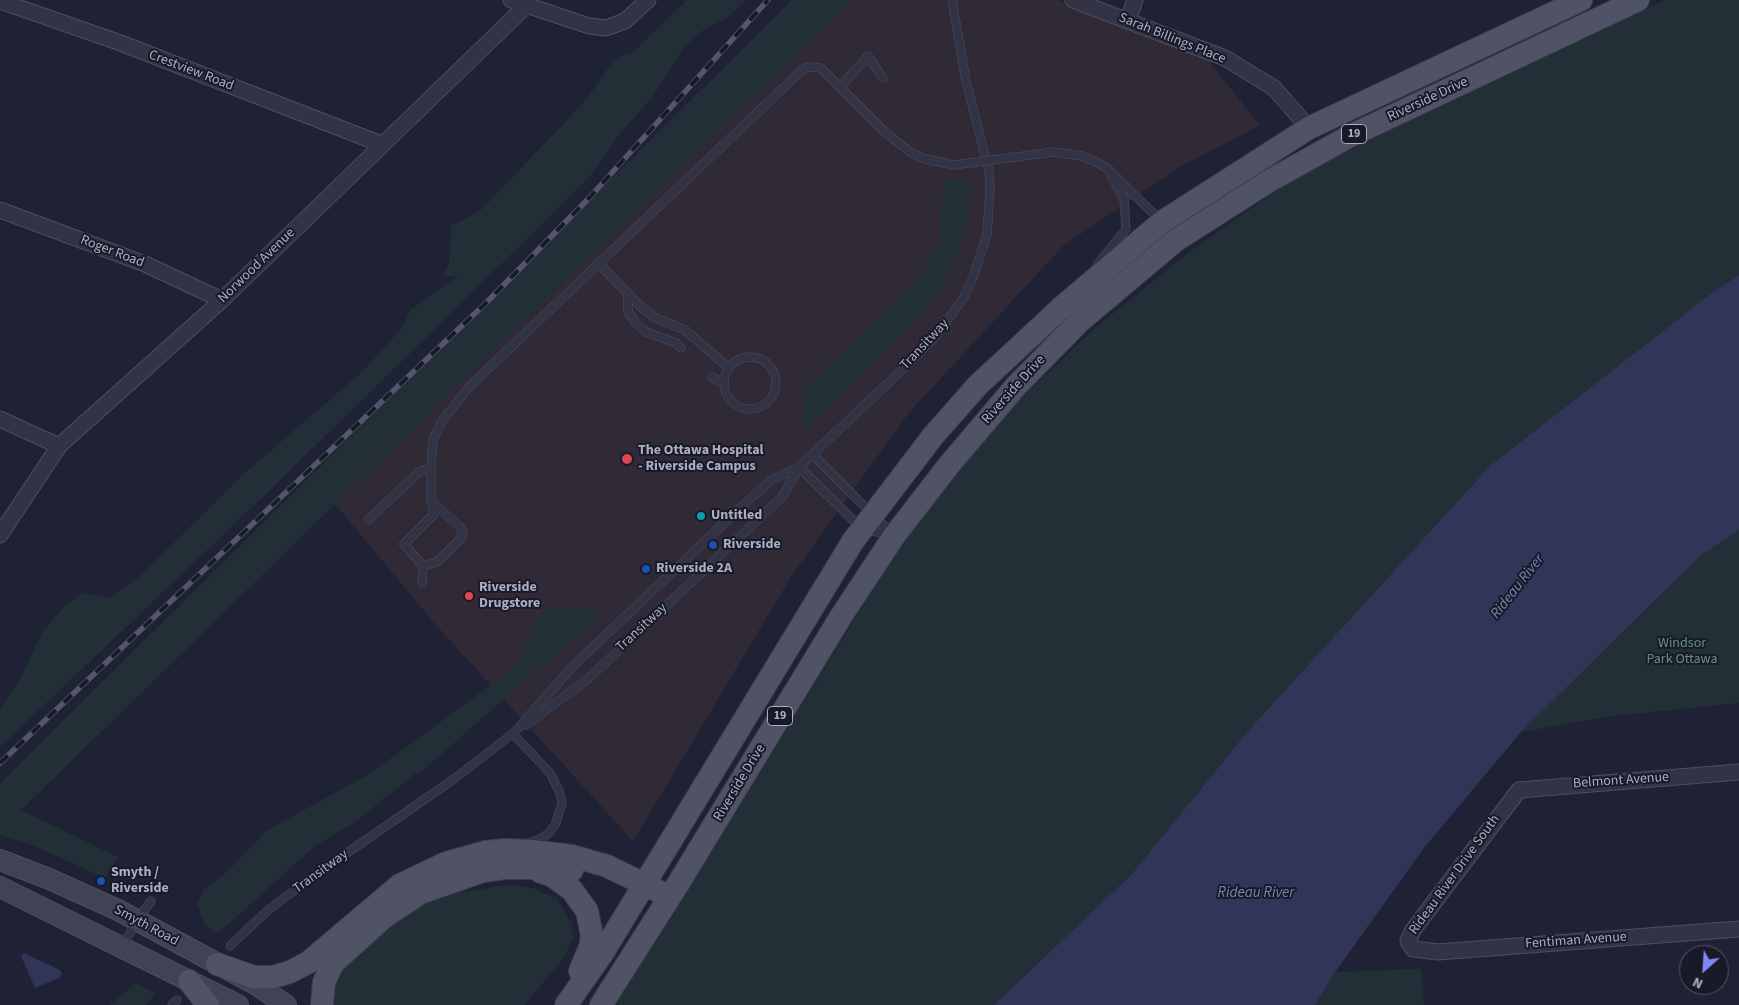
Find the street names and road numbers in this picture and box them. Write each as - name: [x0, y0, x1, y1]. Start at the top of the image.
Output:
- street label: Sarah Billings Place: [1116, 10, 1228, 68]
- street label: Crestview Road: [146, 47, 236, 95]
- street label: Riverside Drive: [1385, 74, 1471, 126]
- road number: 19: [1342, 125, 1366, 144]
- street label: Norwood Avenue: [215, 225, 299, 307]
- street label: Roger Road: [78, 232, 146, 272]
- street label: Transitway: [897, 316, 953, 374]
- street label: Riverside Drive: [979, 352, 1049, 428]
- street label: Transitway: [613, 600, 671, 656]
- road number: 19: [768, 706, 792, 726]
- street label: Riverside Drive: [710, 741, 770, 825]
- street label: Belmont Avenue: [1572, 769, 1670, 793]
- street label: Rideau River Drive South: [1406, 812, 1504, 938]
- street label: Transitway: [290, 846, 352, 898]
- street label: Smyth Road: [111, 902, 181, 950]
- street label: Fentiman Avenue: [1525, 929, 1627, 953]

